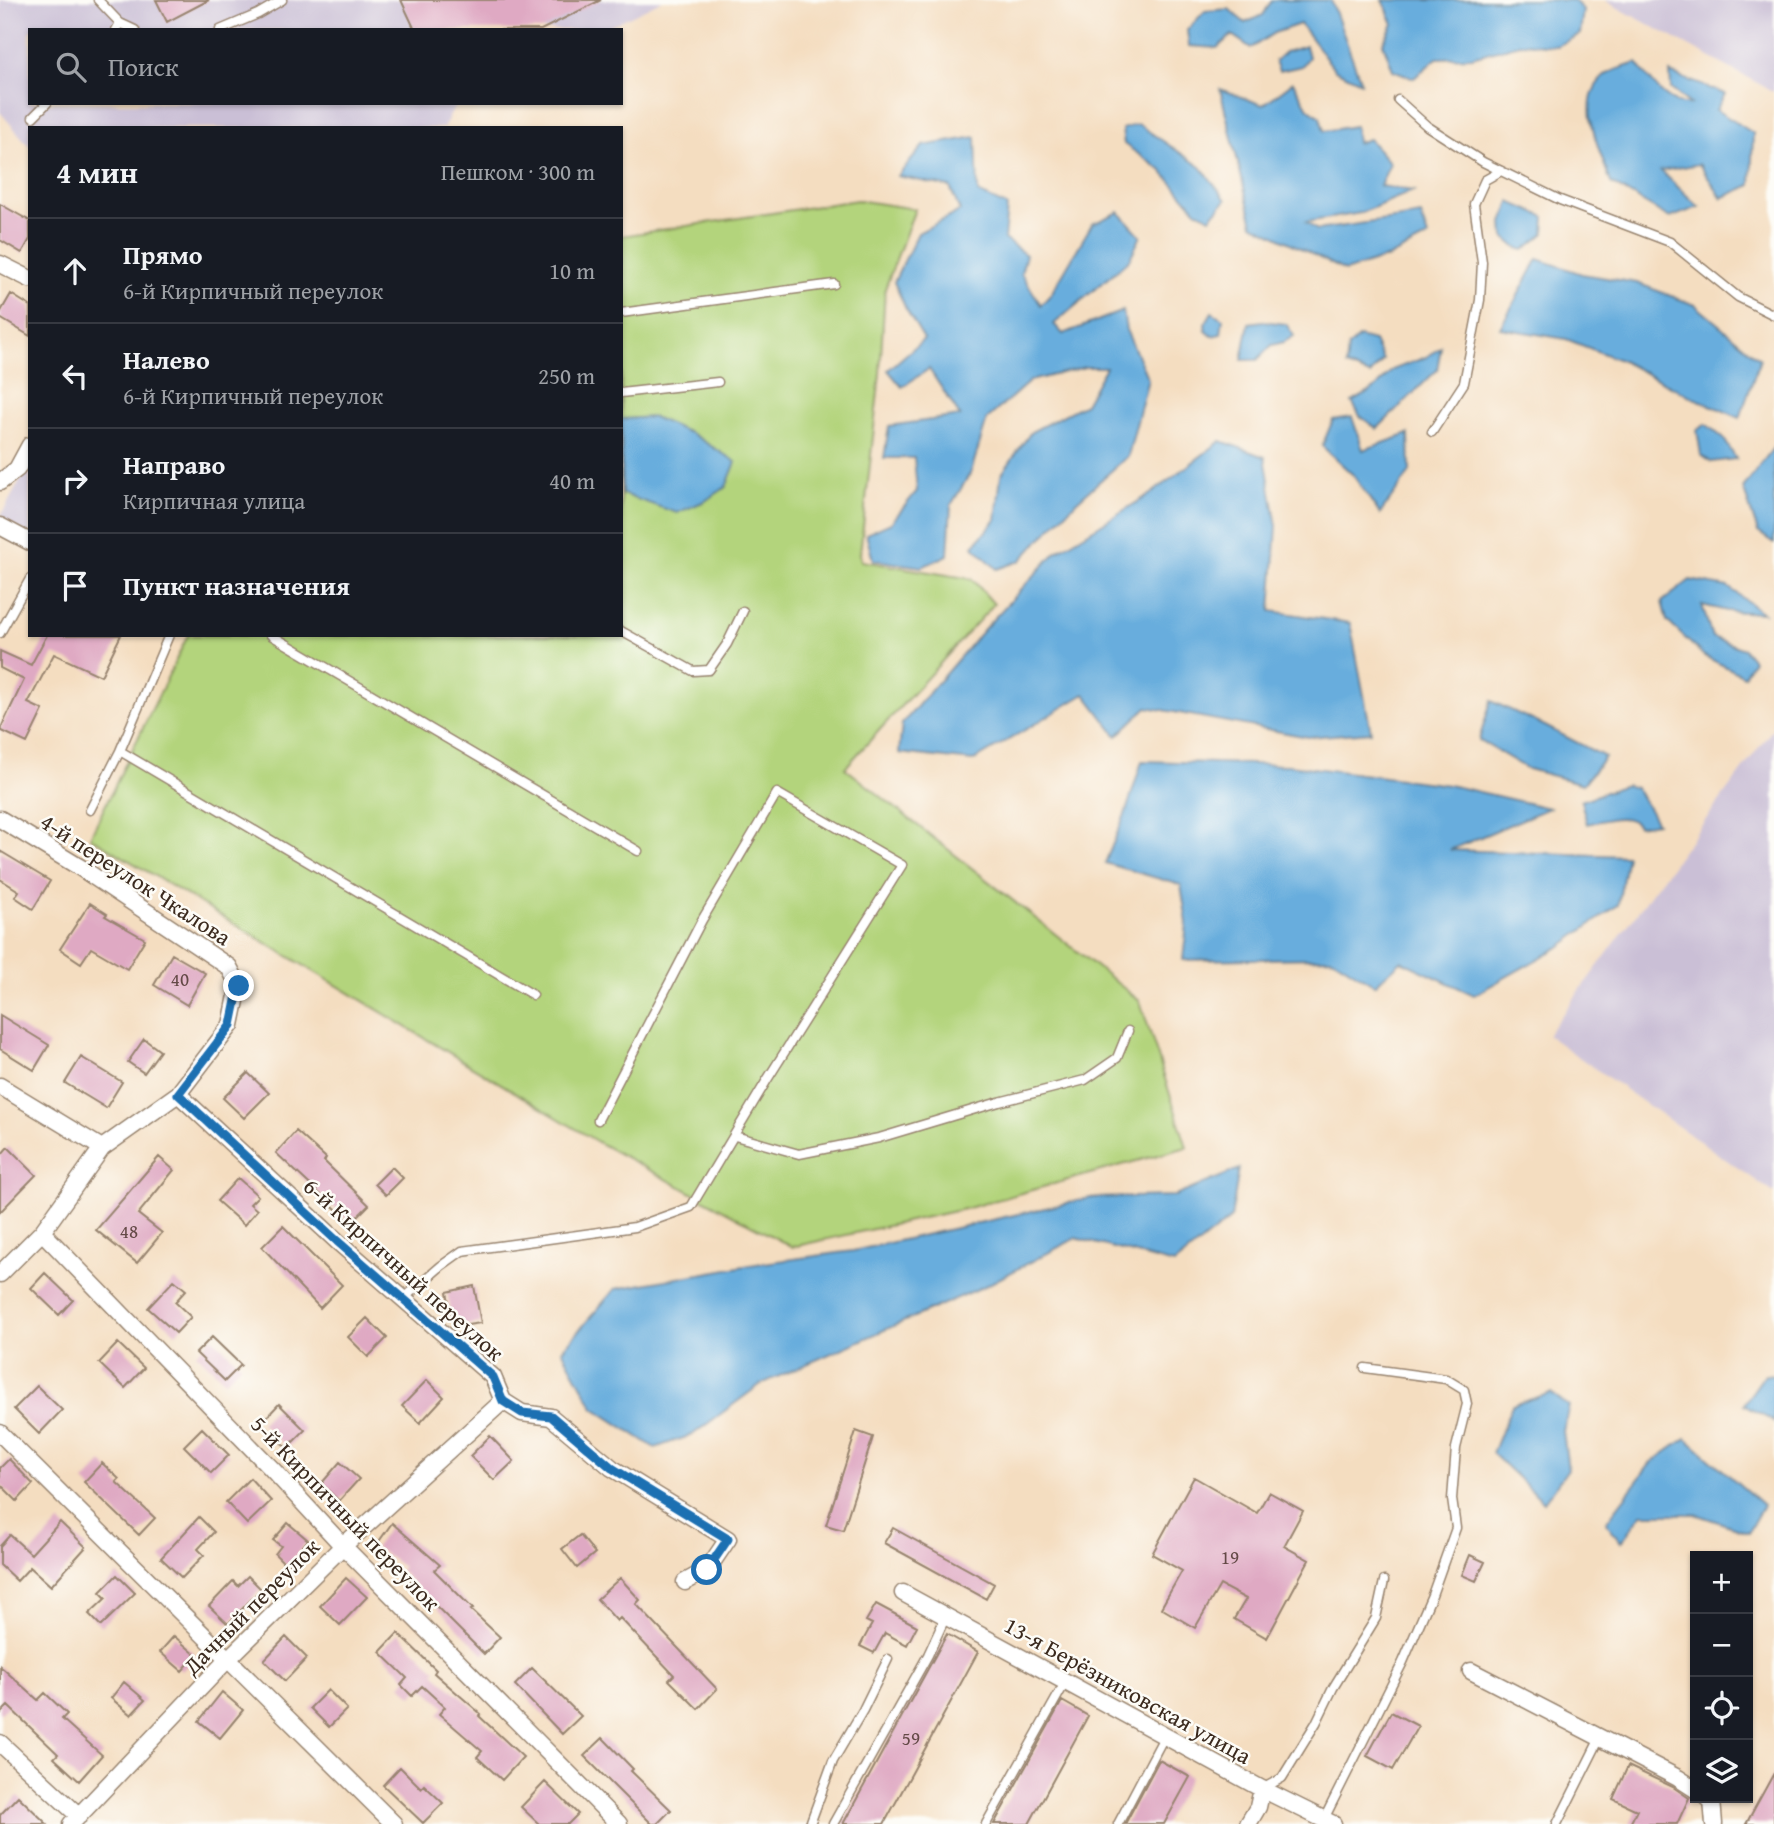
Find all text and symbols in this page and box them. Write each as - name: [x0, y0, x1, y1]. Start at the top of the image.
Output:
- search box: [28, 28, 623, 105]
- text: Поиск: [108, 47, 179, 86]
- icon: search: [52, 48, 90, 86]
- text: 4 мин: [56, 150, 138, 194]
- text: Пешком · 300 m: [441, 155, 595, 188]
- text: Прямо: [123, 235, 203, 274]
- icon: ahead: [56, 252, 94, 290]
- text: 10 m: [549, 254, 595, 287]
- text: 6-й Кирпичный переулок: [123, 274, 383, 307]
- text: Налево: [123, 340, 210, 379]
- icon: left: [56, 357, 94, 395]
- text: 250 m: [538, 359, 595, 392]
- text: 6-й Кирпичный переулок: [123, 379, 383, 412]
- text: Направо: [123, 445, 225, 484]
- icon: right: [56, 462, 94, 500]
- text: 40 m: [549, 464, 595, 497]
- text: Кирпичная улица: [123, 484, 305, 517]
- text: Пункт назначения: [123, 566, 350, 605]
- icon: arrive: [56, 567, 94, 605]
- street label: 4-й переулок Чкалова: [34, 805, 238, 953]
- house number: 40: [171, 965, 189, 993]
- route end: [223, 970, 254, 1001]
- street label: 6-й Кирпичный переулок: [296, 1170, 512, 1368]
- house number: 48: [120, 1217, 138, 1245]
- street label: 5-й Кирпичный переулок: [244, 1408, 448, 1618]
- street label: Дачный переулок: [175, 1530, 327, 1682]
- house number: 19: [1221, 1543, 1239, 1571]
- map controls: [1690, 1551, 1753, 1803]
- button: +: [1690, 1551, 1753, 1614]
- route start: [691, 1554, 722, 1585]
- street label: 13-я Берёзниковская улица: [999, 1608, 1258, 1772]
- button: −: [1690, 1614, 1753, 1677]
- button: locate: [1690, 1677, 1753, 1740]
- house number: 59: [902, 1724, 920, 1752]
- button: layers: [1690, 1740, 1753, 1803]

